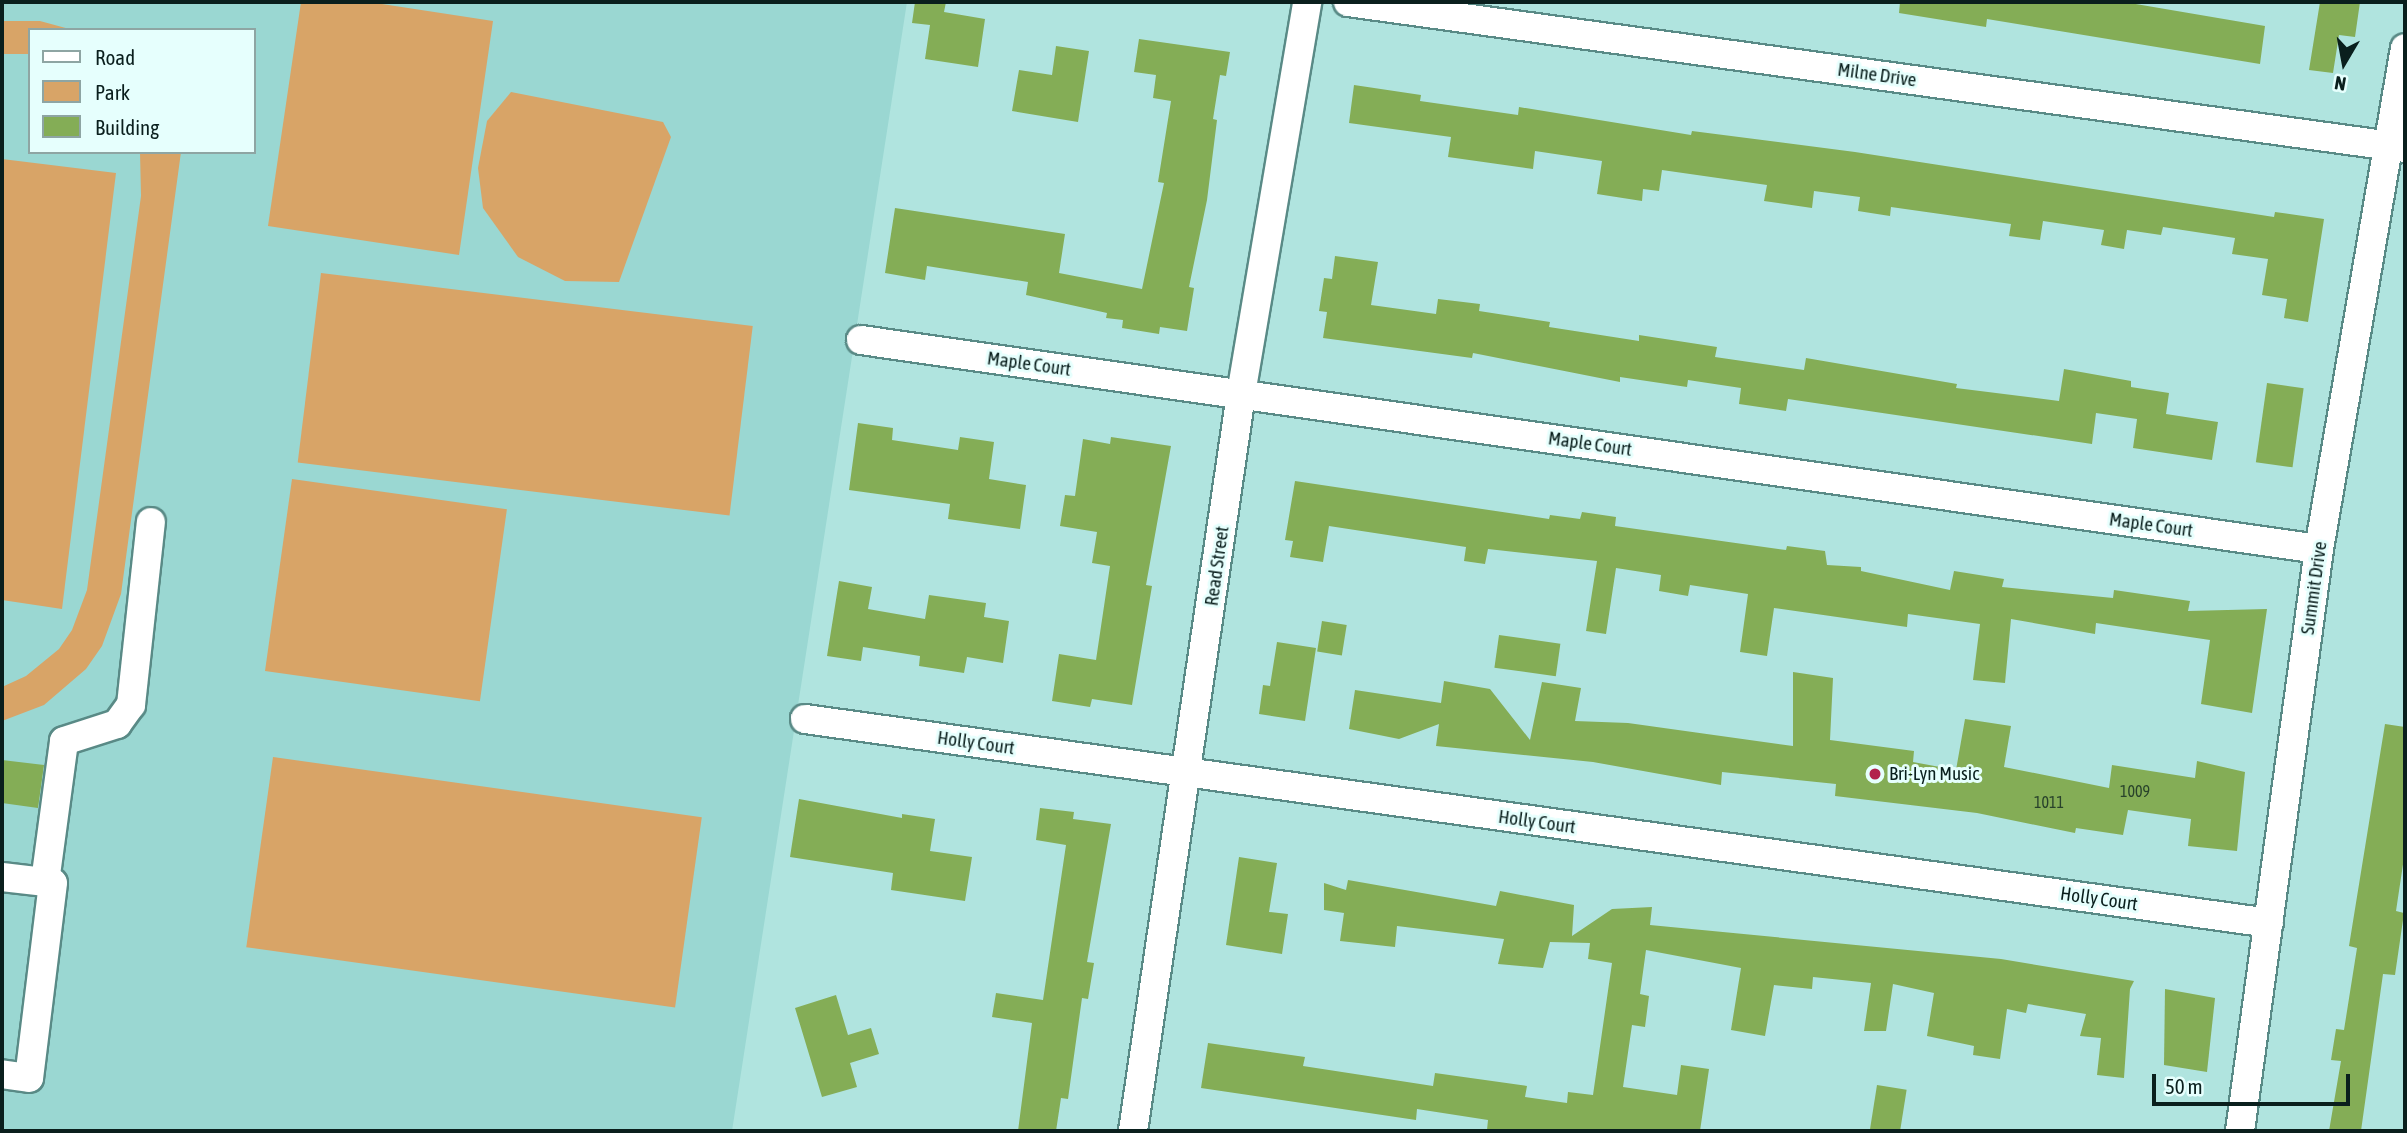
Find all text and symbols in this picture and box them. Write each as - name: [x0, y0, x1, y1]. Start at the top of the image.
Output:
- legend: [28, 28, 256, 154]
- north arrow: [2309, 28, 2379, 98]
- text: Road: [95, 45, 135, 69]
- street label: Milne Drive: [1836, 58, 1918, 92]
- text: N: [2333, 72, 2348, 95]
- text: Park: [95, 80, 130, 104]
- text: Building: [95, 115, 159, 139]
- street label: Maple Court: [986, 347, 1072, 381]
- street label: Maple Court: [1547, 427, 1633, 461]
- street label: Maple Court: [2108, 508, 2194, 542]
- street label: Read Street: [1200, 525, 1234, 607]
- street label: Summit Drive: [2296, 540, 2332, 636]
- street label: Holly Court: [936, 726, 1016, 760]
- place label: Bri-Lyn Music: [1889, 763, 1979, 785]
- marker: Bri-Lyn Music: [1867, 766, 1883, 782]
- house number: 1009: [2120, 781, 2150, 801]
- house number: 1011: [2034, 792, 2064, 812]
- street label: Holly Court: [1497, 805, 1577, 839]
- street label: Holly Court: [2059, 882, 2139, 916]
- scale bar: [2155, 1060, 2353, 1104]
- text: 50 m: [2165, 1074, 2203, 1098]

